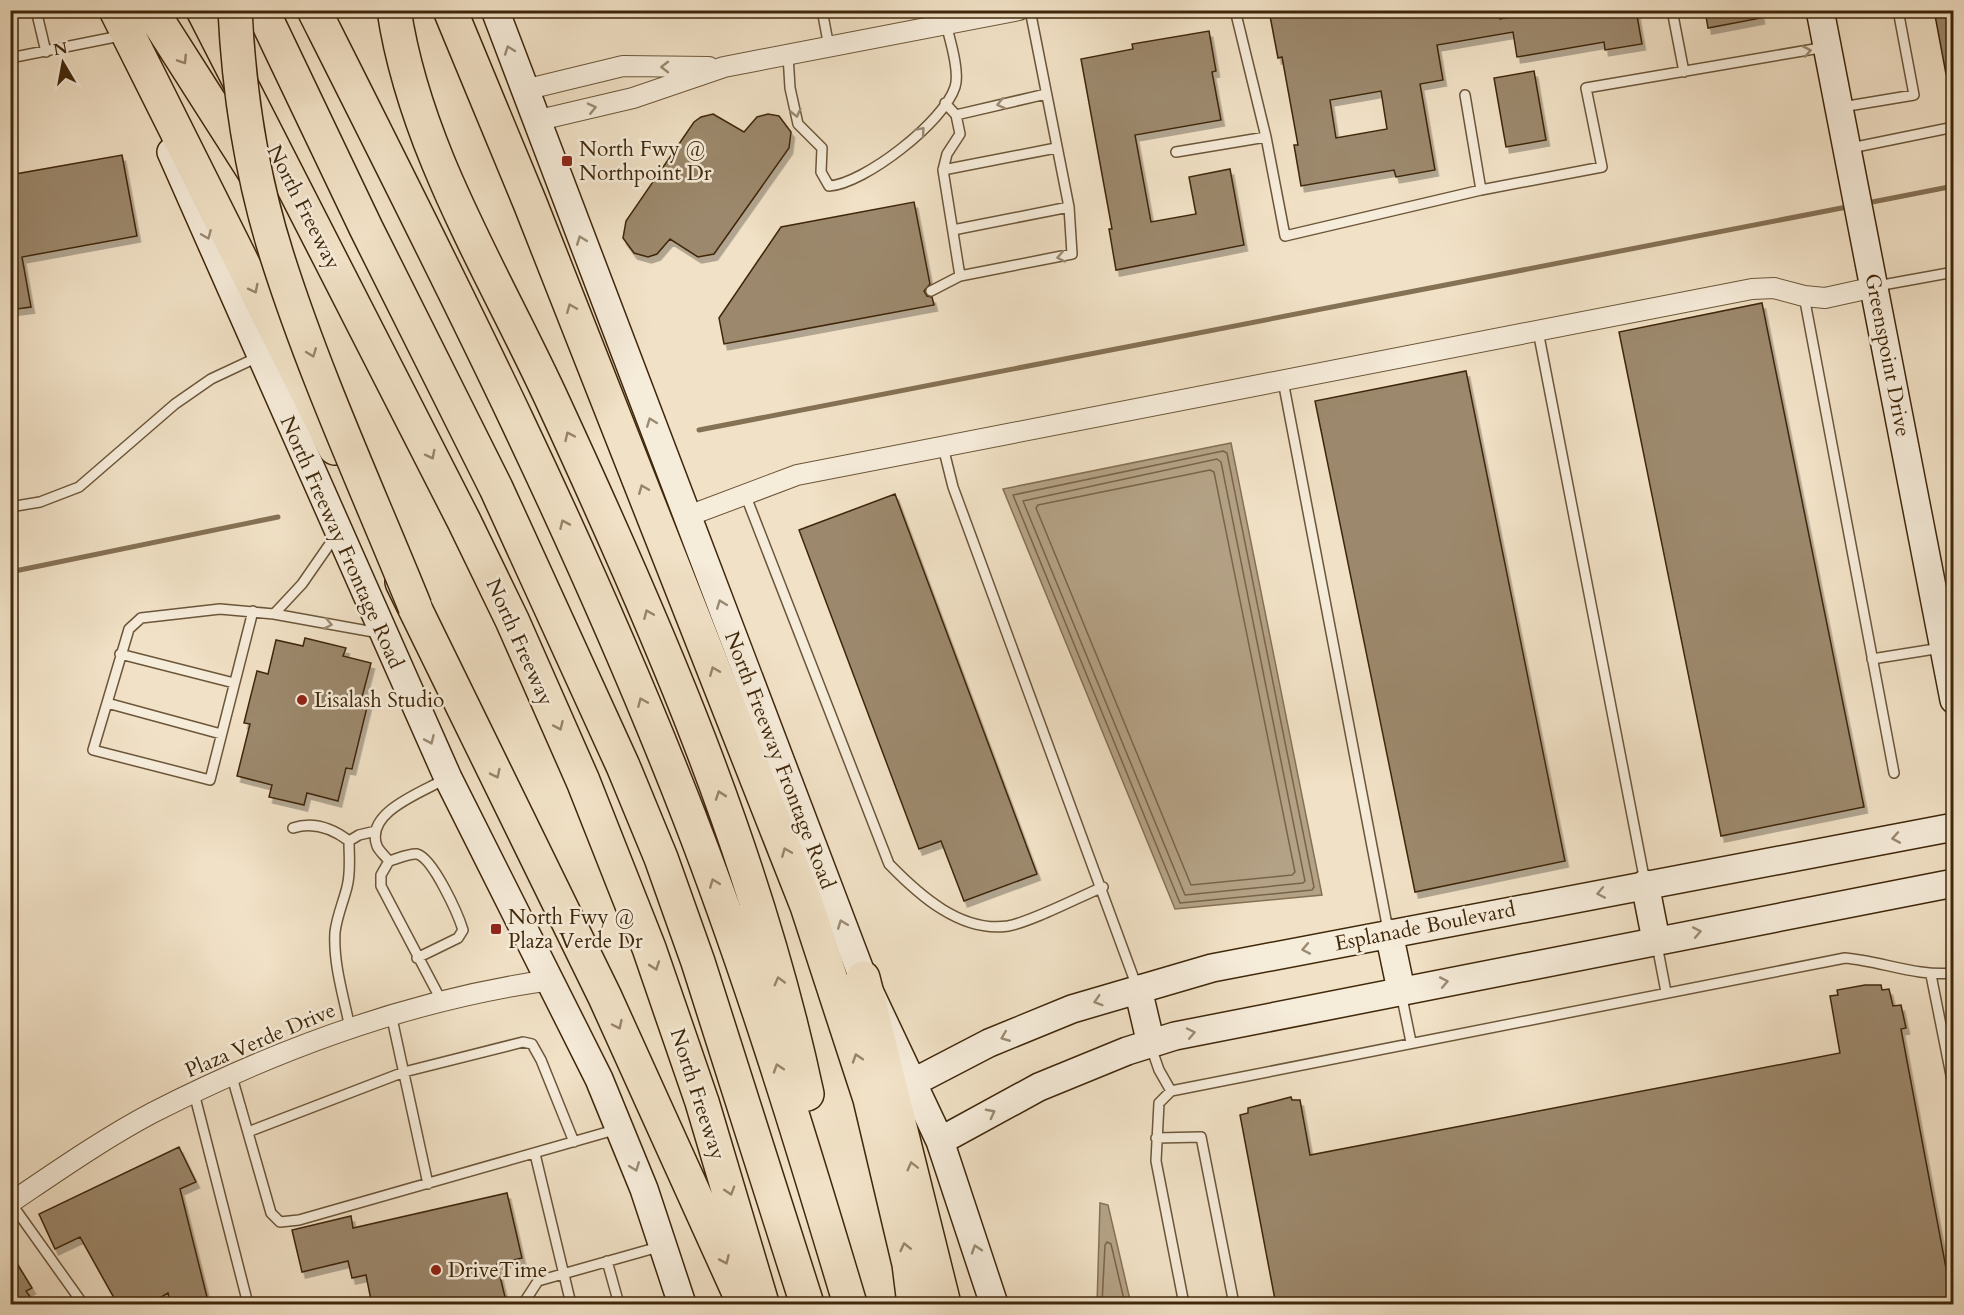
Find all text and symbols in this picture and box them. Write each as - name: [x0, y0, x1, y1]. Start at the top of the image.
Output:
- north arrow: [33, 33, 93, 93]
- text: N: [52, 37, 69, 61]
- one-way arrow: [504, 45, 517, 56]
- one-way arrow: [1801, 45, 1811, 58]
- one-way arrow: [175, 54, 187, 64]
- one-way arrow: [661, 61, 670, 73]
- one-way arrow: [996, 97, 1006, 110]
- one-way arrow: [587, 102, 597, 115]
- one-way arrow: [788, 107, 801, 117]
- one-way arrow: [914, 127, 925, 138]
- place label: North Fwy @ Northpoint Dr: [579, 135, 712, 188]
- street label: North Freeway: [260, 140, 347, 275]
- marker: North Fwy @ Northpoint Dr: [560, 154, 574, 168]
- one-way arrow: [200, 229, 212, 240]
- one-way arrow: [576, 235, 588, 246]
- one-way arrow: [1056, 250, 1066, 263]
- street label: Greenspoint Drive: [1857, 271, 1918, 439]
- one-way arrow: [247, 282, 258, 293]
- one-way arrow: [566, 303, 578, 314]
- one-way arrow: [305, 347, 318, 357]
- street label: North Freeway Frontage Road: [273, 411, 410, 673]
- one-way arrow: [646, 417, 659, 427]
- one-way arrow: [564, 431, 576, 442]
- one-way arrow: [424, 449, 435, 459]
- one-way arrow: [637, 485, 650, 495]
- one-way arrow: [559, 519, 571, 530]
- street label: North Freeway: [479, 574, 561, 710]
- one-way arrow: [716, 599, 728, 610]
- one-way arrow: [643, 610, 655, 621]
- one-way arrow: [323, 617, 333, 630]
- street label: North Freeway Frontage Road: [717, 627, 842, 893]
- one-way arrow: [709, 666, 721, 677]
- place label: Lisalash Studio: [314, 686, 444, 715]
- marker: Lisalash Studio: [295, 693, 309, 707]
- one-way arrow: [637, 698, 649, 709]
- one-way arrow: [552, 720, 564, 731]
- one-way arrow: [423, 733, 435, 744]
- one-way arrow: [489, 768, 501, 779]
- one-way arrow: [714, 790, 727, 801]
- one-way arrow: [1891, 831, 1901, 844]
- one-way arrow: [781, 847, 793, 858]
- one-way arrow: [709, 879, 722, 889]
- one-way arrow: [1596, 886, 1606, 899]
- street label: Esplanade Boulevard: [1332, 895, 1518, 958]
- place label: North Fwy @ Plaza Verde Dr: [508, 903, 643, 956]
- one-way arrow: [837, 919, 849, 930]
- marker: North Fwy @ Plaza Verde Dr: [489, 922, 503, 936]
- one-way arrow: [1691, 926, 1701, 939]
- one-way arrow: [1302, 942, 1312, 955]
- one-way arrow: [648, 960, 661, 970]
- one-way arrow: [774, 976, 786, 987]
- one-way arrow: [1438, 976, 1448, 989]
- one-way arrow: [1093, 994, 1104, 1006]
- street label: Plaza Verde Drive: [181, 996, 340, 1085]
- one-way arrow: [611, 1019, 623, 1030]
- street label: North Freeway: [663, 1025, 732, 1164]
- one-way arrow: [1186, 1027, 1196, 1040]
- one-way arrow: [1000, 1029, 1011, 1042]
- one-way arrow: [851, 1053, 864, 1064]
- one-way arrow: [773, 1063, 785, 1074]
- one-way arrow: [985, 1109, 995, 1120]
- one-way arrow: [906, 1161, 919, 1171]
- one-way arrow: [628, 1162, 641, 1172]
- one-way arrow: [722, 1185, 735, 1196]
- one-way arrow: [899, 1242, 912, 1252]
- one-way arrow: [971, 1244, 983, 1255]
- one-way arrow: [718, 1254, 730, 1265]
- place label: DriveTime: [448, 1256, 547, 1285]
- marker: DriveTime: [429, 1263, 443, 1277]

